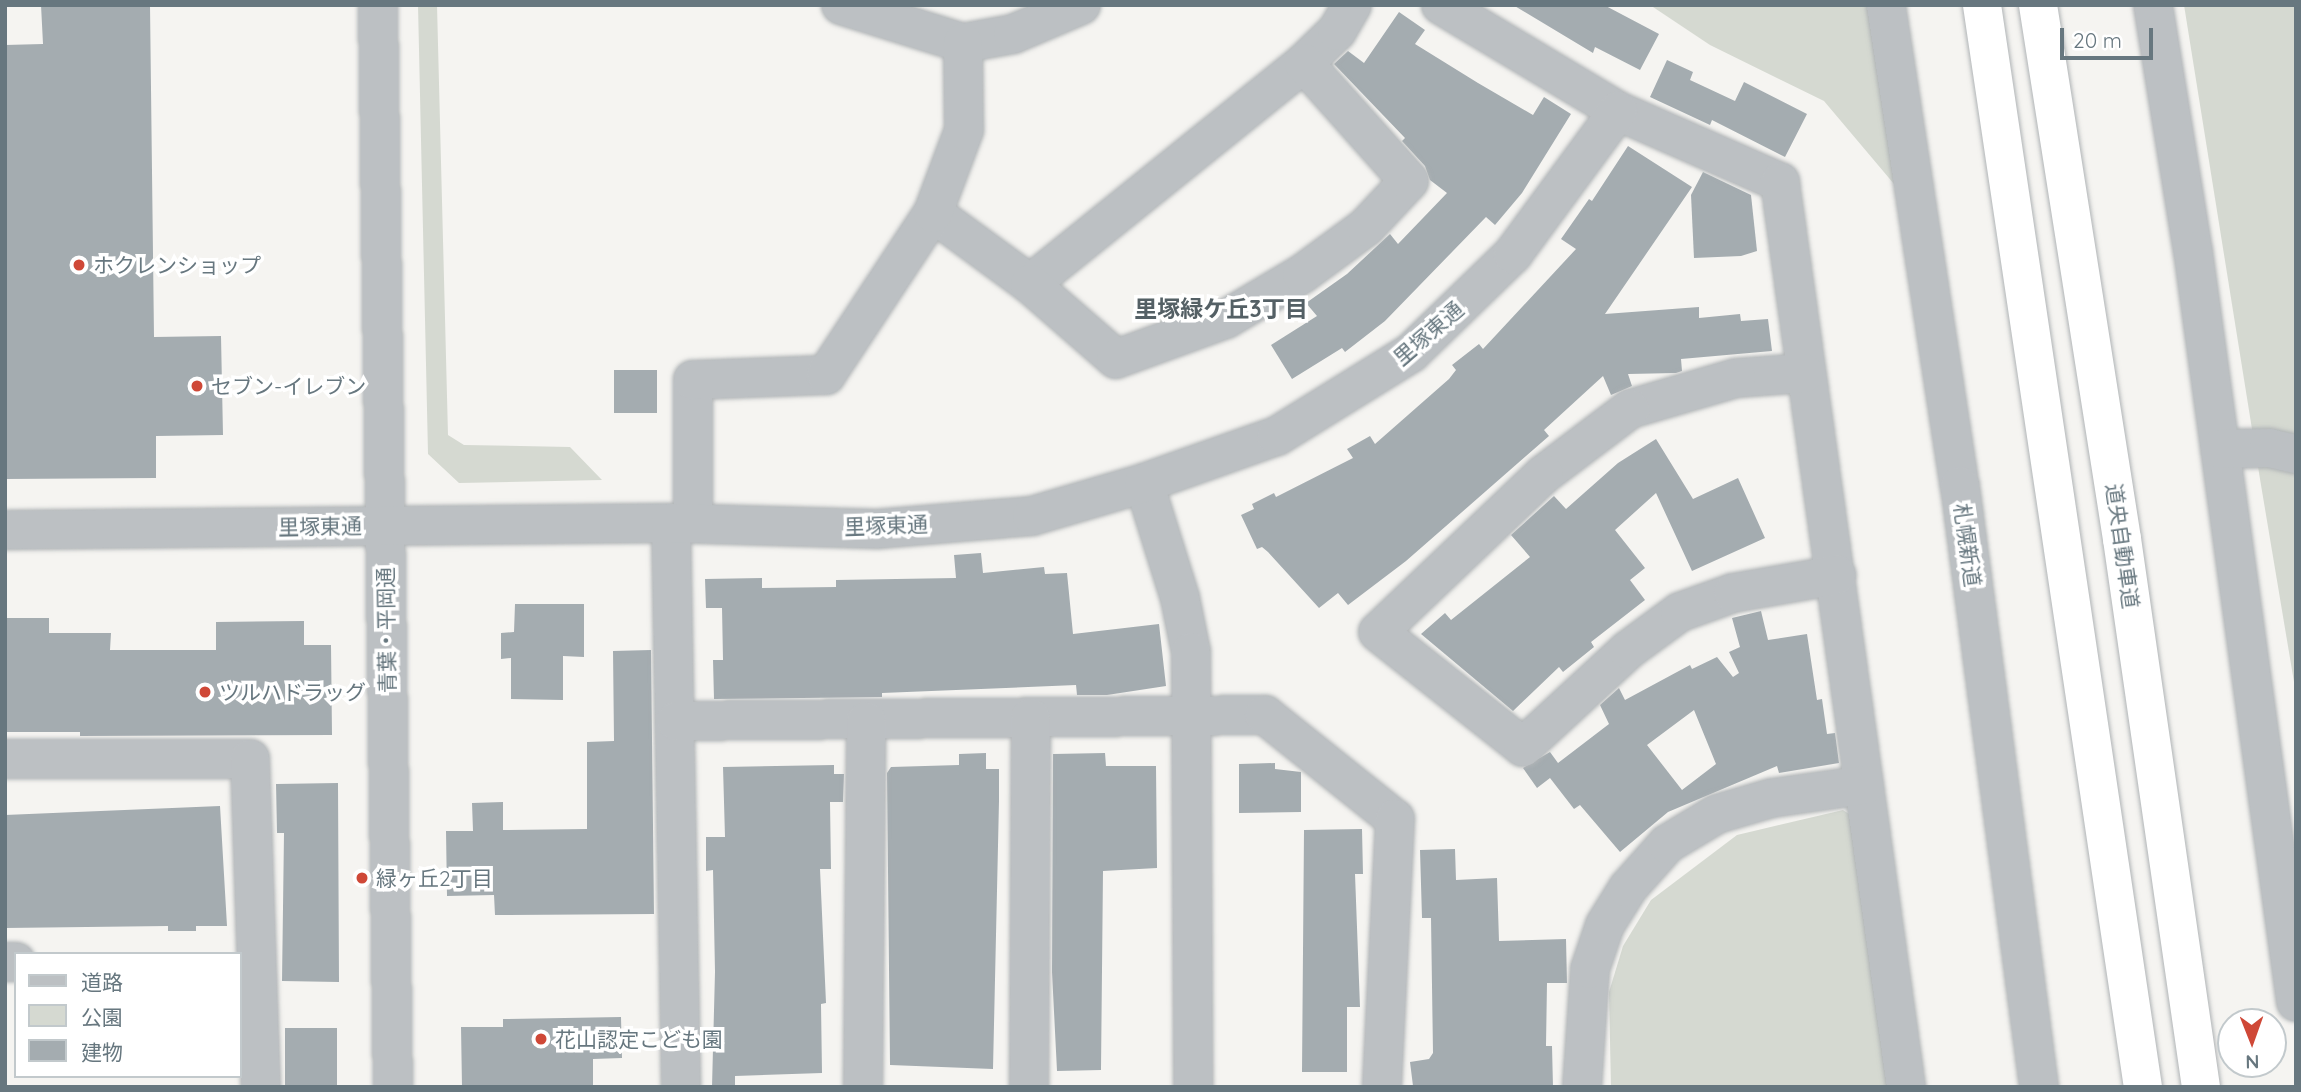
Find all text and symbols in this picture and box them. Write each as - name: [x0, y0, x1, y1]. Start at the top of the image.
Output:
- scale bar: [2063, 14, 2156, 58]
- text: 20 m: [2073, 27, 2122, 53]
- place label: ホクレンショップ: [93, 252, 261, 278]
- marker: ホクレンショップ: [71, 257, 87, 273]
- district label: 里塚緑ケ丘3丁目: [1134, 295, 1308, 323]
- street label: 里塚東通: [1388, 296, 1468, 370]
- place label: セブン-イレブン: [211, 373, 366, 399]
- marker: セブン-イレブン: [189, 378, 205, 394]
- street label: 道央自動車道: [2102, 482, 2144, 610]
- street label: 札幌新道: [1950, 502, 1986, 588]
- street label: 里塚東通: [844, 511, 928, 539]
- street label: 里塚東通: [278, 513, 362, 539]
- street label: 青葉・平岡通: [372, 567, 400, 693]
- place label: ツルハドラッグ: [219, 679, 366, 705]
- marker: ツルハドラッグ: [197, 684, 213, 700]
- place label: 緑ヶ丘2丁目: [376, 865, 493, 891]
- marker: 緑ヶ丘2丁目: [354, 870, 370, 886]
- legend: [14, 952, 242, 1078]
- text: 道路: [81, 969, 123, 995]
- text: 公園: [81, 1004, 123, 1030]
- north arrow: [2217, 1008, 2287, 1078]
- place label: 花山認定こども園: [555, 1026, 723, 1052]
- marker: 花山認定こども園: [533, 1031, 549, 1047]
- text: 建物: [81, 1039, 123, 1065]
- text: N: [2245, 1050, 2260, 1074]

